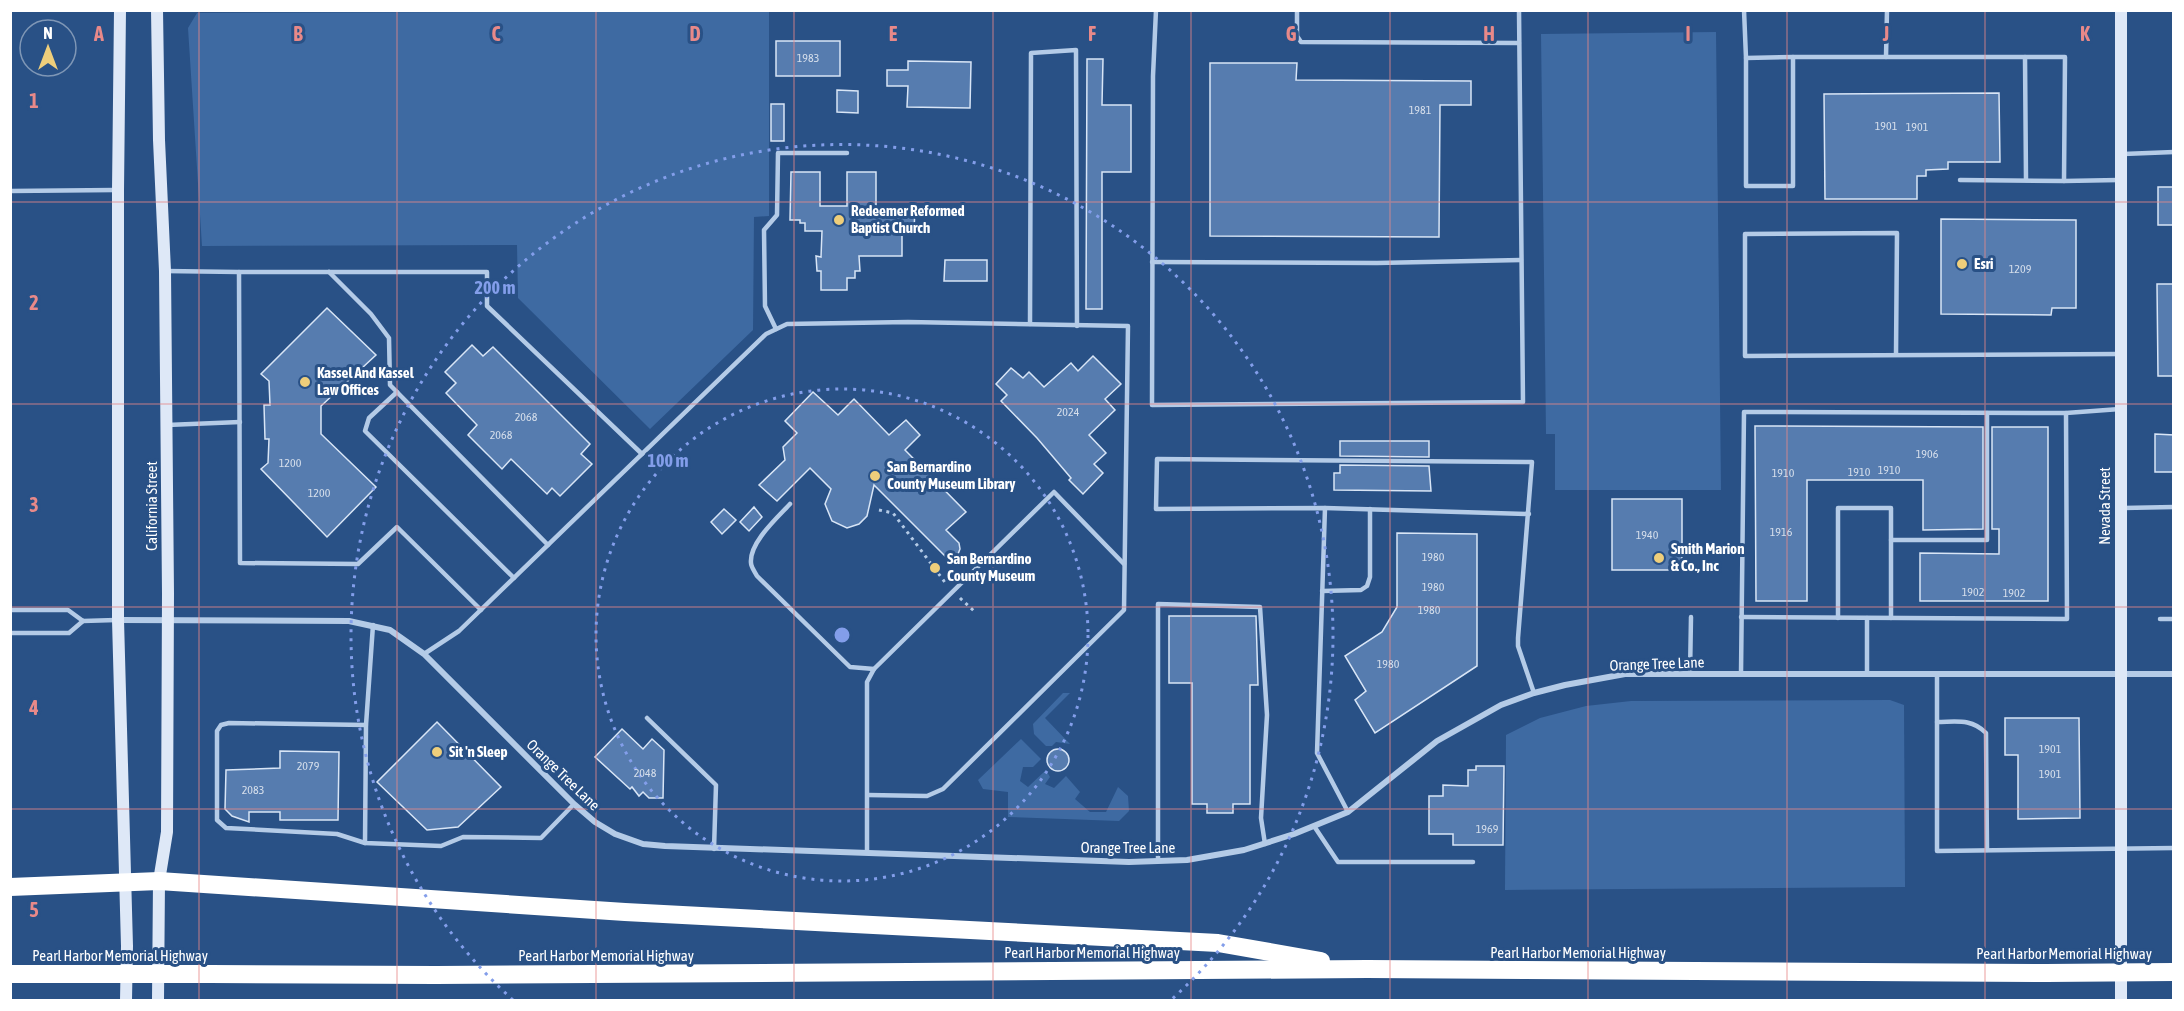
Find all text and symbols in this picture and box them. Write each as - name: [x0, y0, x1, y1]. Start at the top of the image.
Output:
- north arrow: [18, 18, 78, 78]
- text: A: [93, 22, 104, 45]
- text: B: [293, 22, 303, 45]
- text: C: [492, 22, 501, 45]
- text: D: [689, 22, 701, 45]
- text: E: [889, 22, 898, 45]
- text: F: [1088, 22, 1096, 45]
- text: G: [1286, 22, 1297, 45]
- text: H: [1483, 22, 1495, 45]
- text: I: [1685, 22, 1691, 45]
- text: J: [1882, 22, 1889, 45]
- text: K: [2080, 22, 2090, 45]
- text: N: [43, 24, 53, 42]
- house number: 1983: [797, 51, 819, 65]
- text: 1: [29, 89, 39, 112]
- house number: 1981: [1409, 103, 1432, 117]
- house number: 1901: [1875, 119, 1898, 133]
- house number: 1901: [1906, 120, 1929, 134]
- place label: Redeemer Reformed Baptist Church: [851, 202, 965, 236]
- marker: Redeemer Reformed Baptist Church: [832, 213, 846, 227]
- place label: Esri: [1974, 255, 1994, 272]
- marker: Esri: [1955, 257, 1969, 271]
- house number: 1209: [2009, 262, 2032, 276]
- text: 200 m: [475, 277, 515, 298]
- text: 2: [29, 291, 39, 314]
- place label: Kassel And Kassel Law Offices: [317, 364, 415, 398]
- marker: Kassel And Kassel Law Offices: [298, 375, 312, 389]
- house number: 2024: [1057, 405, 1080, 419]
- house number: 2068: [515, 410, 538, 424]
- house number: 2068: [490, 428, 513, 442]
- house number: 1906: [1916, 447, 1939, 461]
- text: 100 m: [648, 450, 688, 471]
- house number: 1200: [279, 456, 302, 470]
- place label: San Bernardino County Museum Library: [887, 458, 1016, 492]
- street label: California Street: [143, 461, 160, 551]
- house number: 1910: [1878, 463, 1901, 477]
- house number: 1910: [1848, 465, 1871, 479]
- house number: 1910: [1772, 466, 1795, 480]
- street label: Nevada Street: [2096, 467, 2113, 545]
- marker: San Bernardino County Museum Library: [868, 469, 882, 483]
- house number: 1200: [308, 486, 331, 500]
- text: 3: [29, 493, 39, 516]
- house number: 1916: [1770, 525, 1793, 539]
- house number: 1940: [1636, 528, 1659, 542]
- place label: Smith Marion & Co., Inc: [1671, 540, 1744, 574]
- place label: San Bernardino County Museum: [947, 550, 1036, 584]
- house number: 1980: [1422, 550, 1445, 564]
- marker: Smith Marion & Co., Inc: [1652, 551, 1666, 565]
- marker: San Bernardino County Museum: [928, 561, 942, 575]
- house number: 1980: [1422, 580, 1445, 594]
- house number: 1902: [1962, 585, 1984, 599]
- house number: 1902: [2003, 586, 2025, 600]
- house number: 1980: [1418, 603, 1441, 617]
- centre of rings: [832, 625, 852, 645]
- street label: Orange Tree Lane: [1609, 653, 1705, 674]
- house number: 1980: [1377, 657, 1400, 671]
- text: 4: [28, 696, 39, 719]
- street label: Orange Tree Lane: [523, 736, 603, 814]
- house number: 1901: [2039, 742, 2062, 756]
- place label: Sit 'n Sleep: [449, 743, 508, 760]
- marker: Sit 'n Sleep: [430, 745, 444, 759]
- house number: 2079: [297, 759, 320, 773]
- house number: 2048: [634, 766, 657, 780]
- house number: 1901: [2039, 767, 2062, 781]
- house number: 2083: [242, 783, 264, 797]
- house number: 1969: [1476, 822, 1499, 836]
- street label: Orange Tree Lane: [1081, 839, 1176, 856]
- text: 5: [29, 898, 39, 921]
- street label: Pearl Harbor Memorial Highway: [1004, 944, 1180, 961]
- street label: Pearl Harbor Memorial Highway: [1490, 944, 1666, 961]
- street label: Pearl Harbor Memorial Highway: [1976, 945, 2152, 962]
- street label: Pearl Harbor Memorial Highway: [32, 947, 208, 964]
- street label: Pearl Harbor Memorial Highway: [518, 947, 694, 964]

